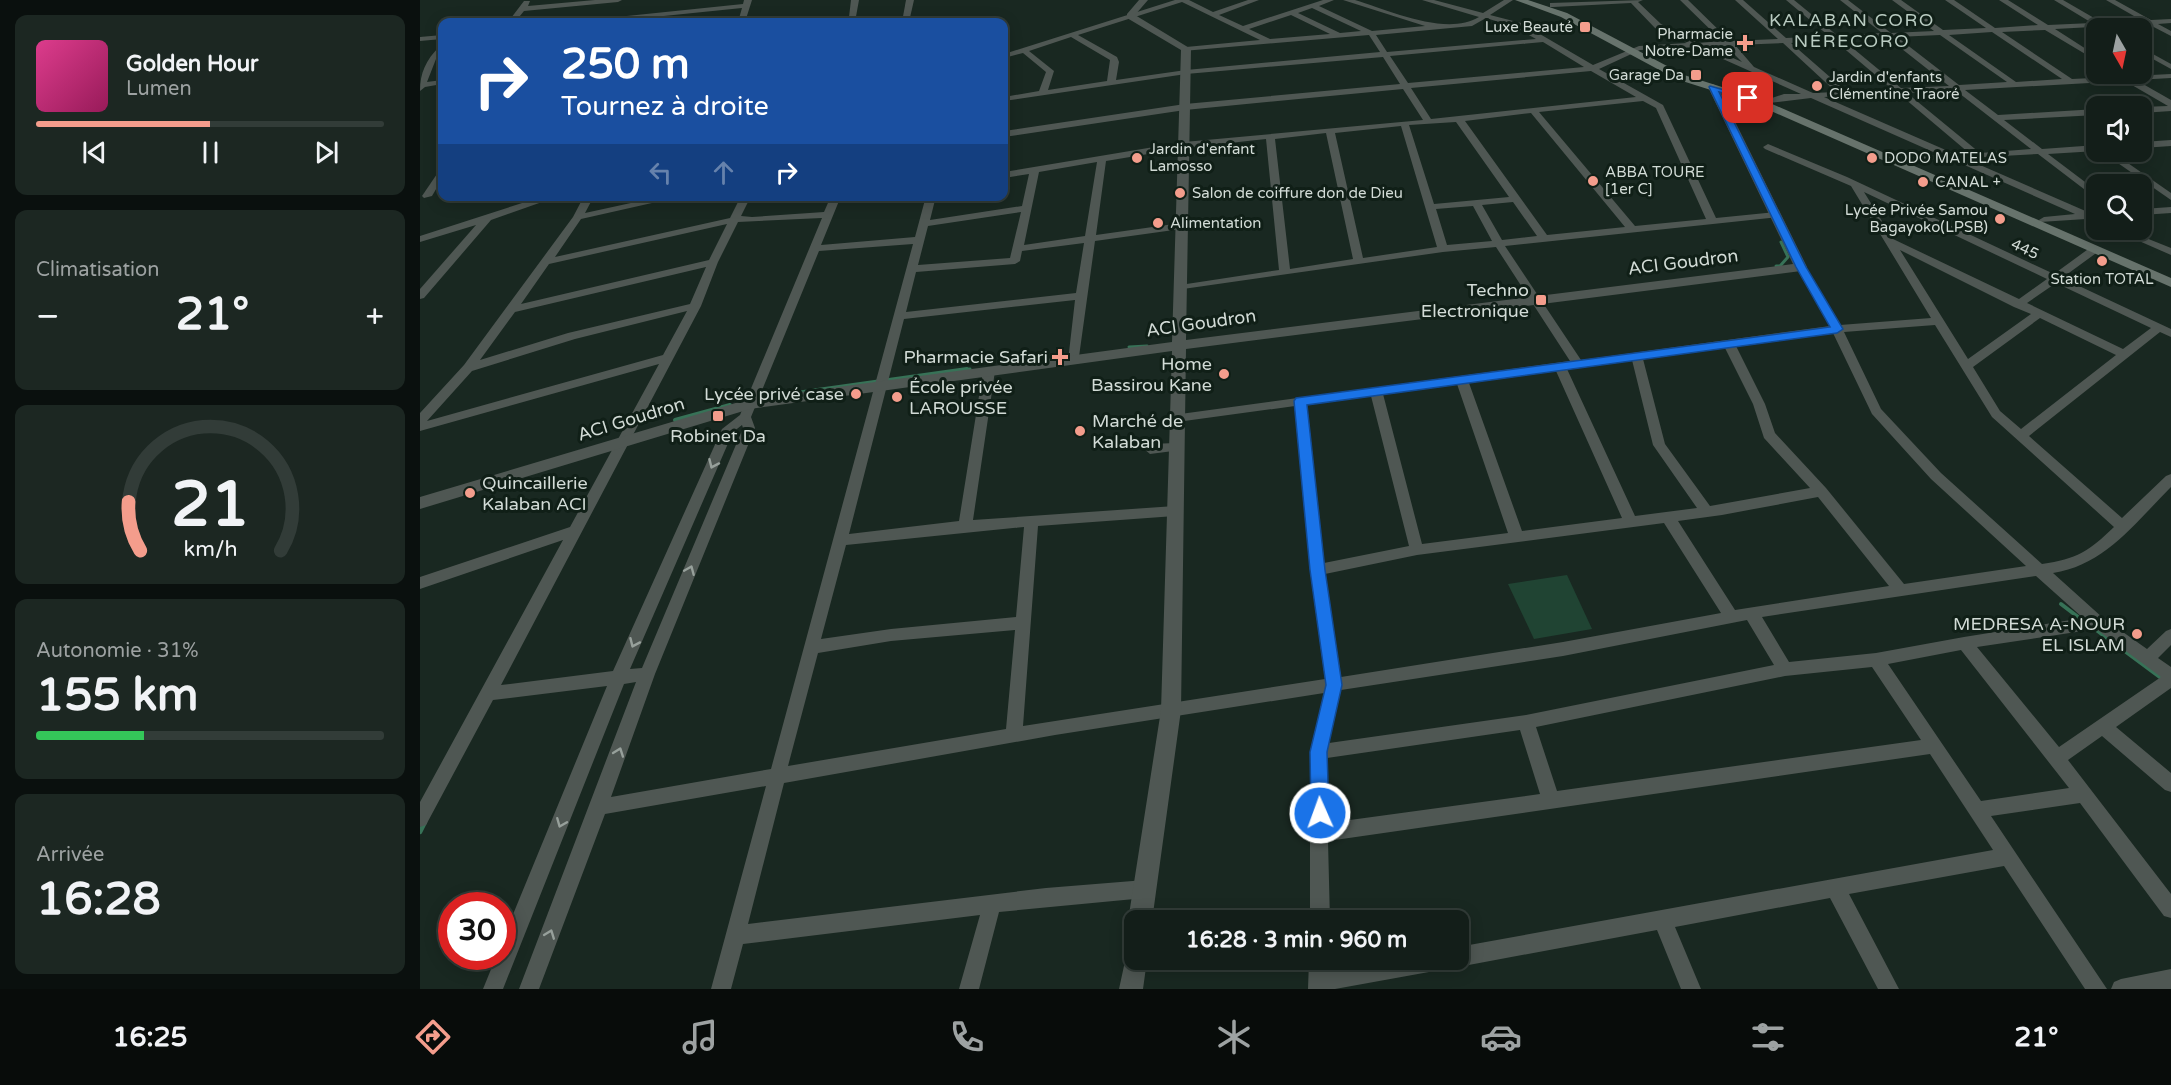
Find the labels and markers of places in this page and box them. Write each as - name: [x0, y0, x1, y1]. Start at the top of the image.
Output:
- place label: Luxe Beauté: [1485, 18, 1573, 36]
- marker: Luxe Beauté: [1578, 20, 1592, 34]
- place label: Pharmacie Notre-Dame: [1644, 25, 1733, 60]
- marker: Pharmacie Notre-Dame: [1738, 36, 1752, 50]
- place label: Garage Da: [1609, 66, 1684, 84]
- marker: Garage Da: [1689, 68, 1703, 82]
- place label: Jardin d'enfants Clémentine Traoré: [1829, 68, 1959, 103]
- pin: [1722, 72, 1773, 123]
- marker: Jardin d'enfants Clémentine Traoré: [1810, 79, 1824, 93]
- place label: Jardin d'enfant Lamosso: [1149, 140, 1255, 175]
- place label: DODO MATELAS: [1884, 149, 2007, 167]
- marker: Jardin d'enfant Lamosso: [1130, 151, 1144, 165]
- marker: DODO MATELAS: [1865, 151, 1879, 165]
- place label: ABBA TOURE [1er C]: [1605, 163, 1705, 198]
- place label: CANAL +: [1935, 173, 2001, 191]
- marker: ABBA TOURE [1er C]: [1586, 174, 1600, 188]
- marker: CANAL +: [1916, 175, 1930, 189]
- place label: Salon de coiffure don de Dieu: [1192, 184, 1403, 202]
- marker: Salon de coiffure don de Dieu: [1173, 186, 1187, 200]
- place label: Lycée Privée Samou Bagayoko(LPSB): [1845, 201, 1988, 236]
- marker: Lycée Privée Samou Bagayoko(LPSB): [1993, 212, 2007, 226]
- place label: Alimentation: [1170, 214, 1262, 232]
- marker: Alimentation: [1151, 216, 1165, 230]
- marker: Station TOTAL: [2095, 254, 2109, 268]
- place label: Station TOTAL: [2050, 270, 2154, 288]
- place label: Techno Electronique: [1421, 279, 1529, 322]
- marker: Techno Electronique: [1534, 293, 1548, 307]
- place label: Pharmacie Safari: [903, 346, 1048, 368]
- marker: Pharmacie Safari: [1053, 350, 1067, 364]
- place label: Home Bassirou Kane: [1091, 353, 1212, 396]
- marker: Home Bassirou Kane: [1217, 367, 1231, 381]
- place label: École privée LAROUSSE: [909, 376, 1013, 419]
- place label: Lycée privé case: [704, 383, 844, 405]
- marker: Lycée privé case: [849, 387, 863, 401]
- marker: École privée LAROUSSE: [890, 390, 904, 404]
- marker: Robinet Da: [711, 409, 725, 423]
- place label: Marché de Kalaban: [1092, 410, 1183, 453]
- marker: Marché de Kalaban: [1073, 424, 1087, 438]
- place label: Robinet Da: [670, 425, 766, 447]
- place label: Quincaillerie Kalaban ACI: [482, 472, 588, 515]
- marker: Quincaillerie Kalaban ACI: [463, 486, 477, 500]
- place label: MEDRESA A-NOUR EL ISLAM: [1953, 613, 2125, 656]
- marker: MEDRESA A-NOUR EL ISLAM: [2130, 627, 2144, 641]

